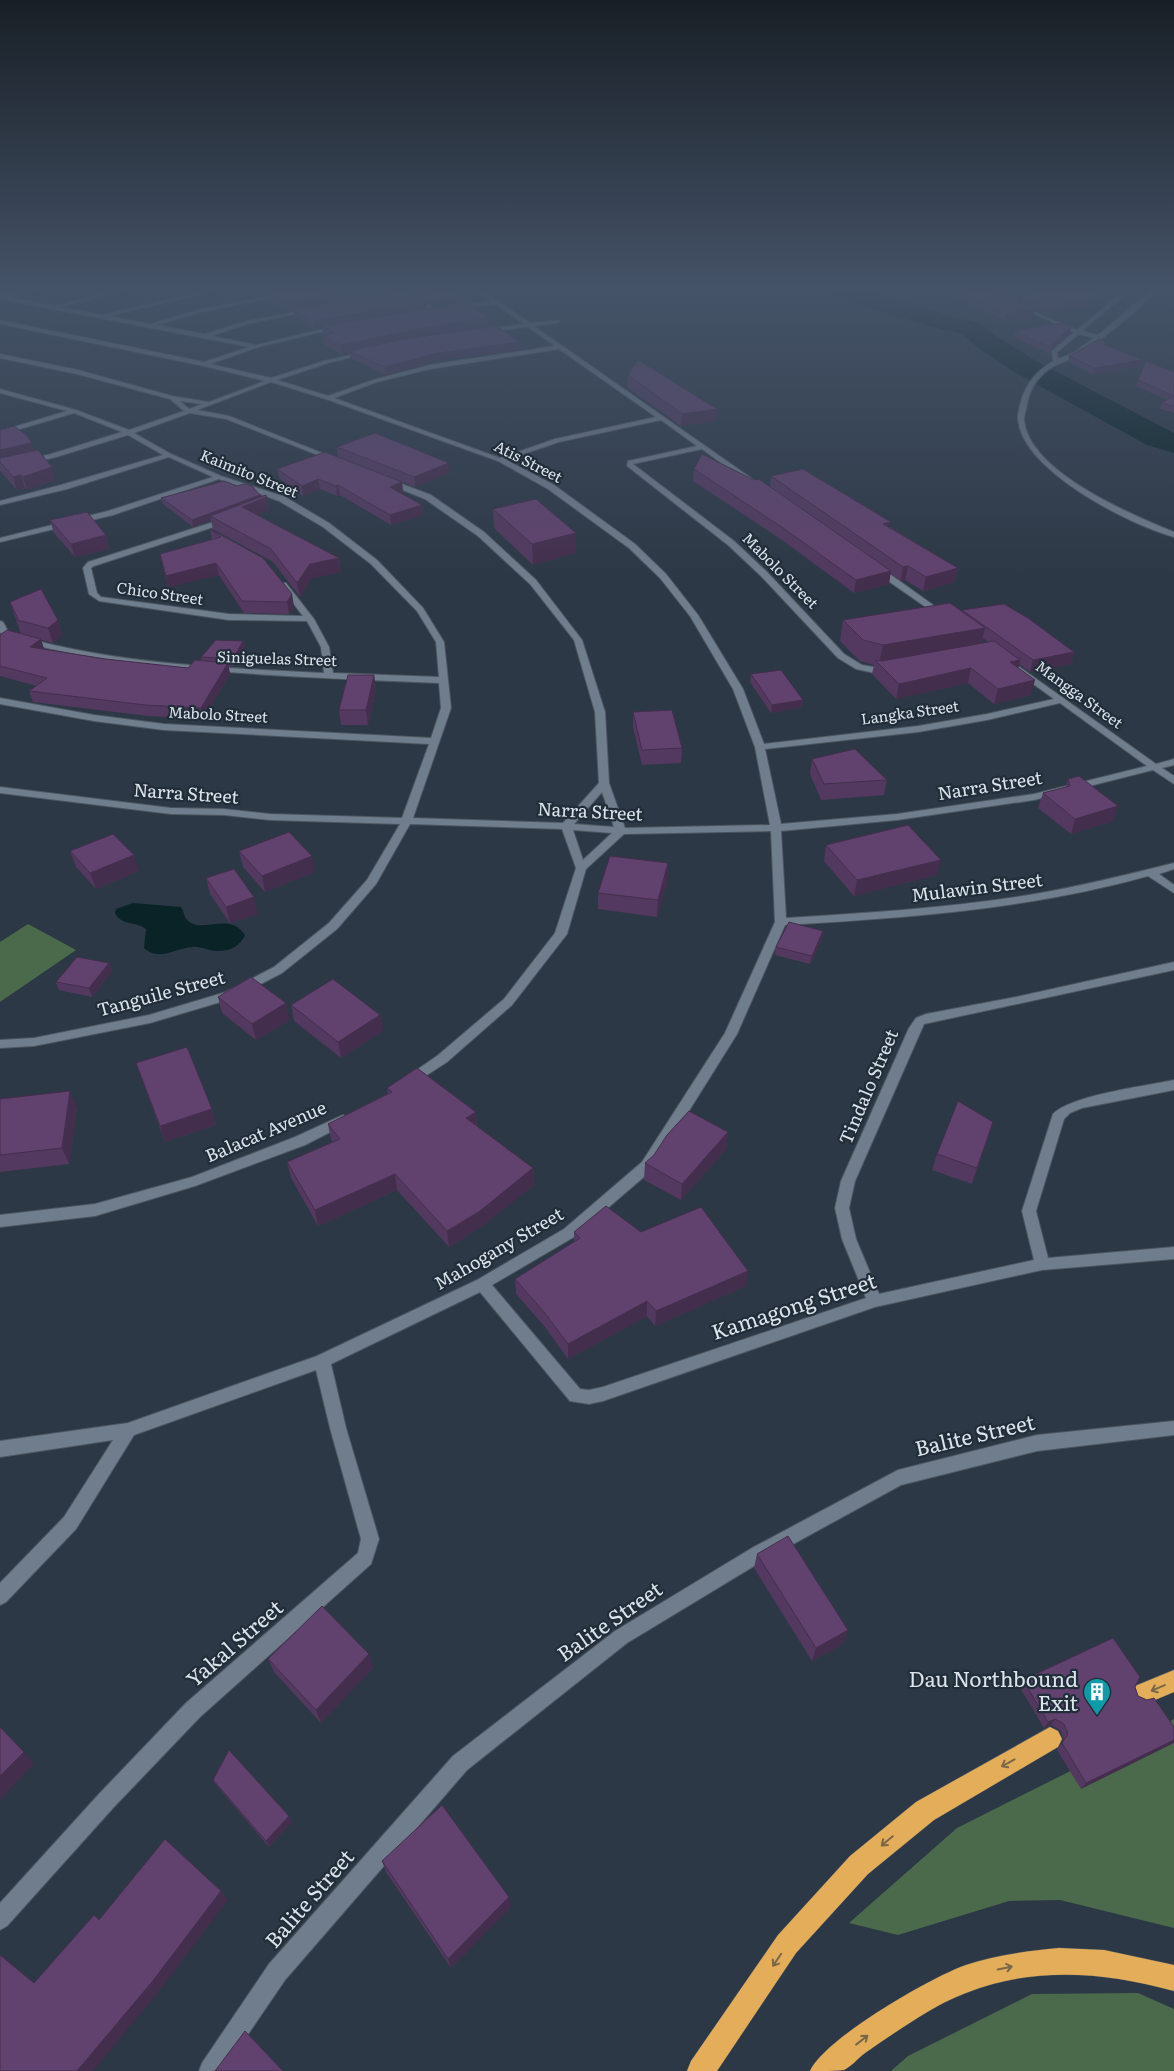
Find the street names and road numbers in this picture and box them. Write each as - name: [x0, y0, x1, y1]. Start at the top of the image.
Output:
- street label: Atis Street: [490, 434, 567, 488]
- street label: Kaimito Street: [197, 442, 302, 503]
- street label: Mabolo Street: [738, 527, 824, 613]
- street label: Chico Street: [115, 575, 205, 610]
- street label: Siniguelas Street: [217, 644, 337, 671]
- street label: Mangga Street: [1031, 654, 1128, 733]
- street label: Langka Street: [859, 693, 960, 730]
- street label: Mabolo Street: [168, 699, 268, 728]
- street label: Narra Street: [936, 763, 1045, 806]
- street label: Narra Street: [133, 775, 240, 810]
- street label: Narra Street: [537, 794, 644, 827]
- street label: Mulawin Street: [910, 865, 1045, 908]
- street label: Tanguile Street: [94, 962, 228, 1023]
- street label: Tindalo Street: [831, 1024, 904, 1148]
- street label: Balacat Avenue: [201, 1093, 330, 1168]
- street label: Mahogany Street: [428, 1199, 569, 1296]
- street label: Kamagong Street: [707, 1263, 880, 1346]
- street label: Balite Street: [911, 1405, 1038, 1462]
- street label: Balite Street: [550, 1572, 668, 1668]
- street label: Yakal Street: [178, 1591, 289, 1693]
- street label: Balite Street: [256, 1841, 360, 1954]

